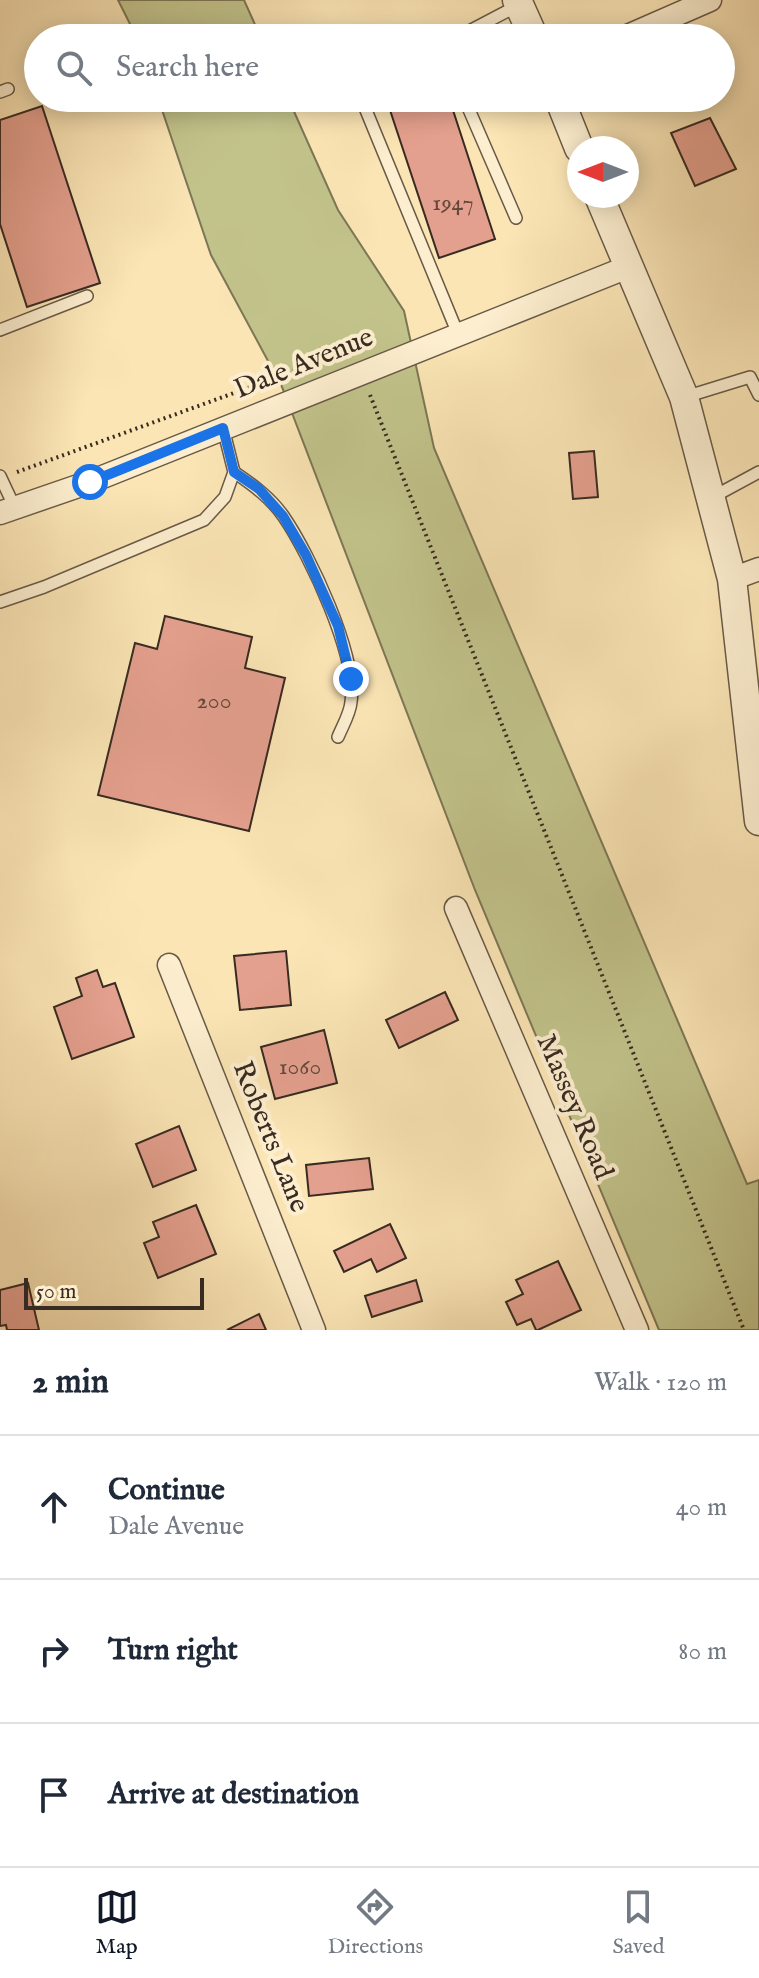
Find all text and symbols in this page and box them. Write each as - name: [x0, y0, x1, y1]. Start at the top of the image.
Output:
- search box: [24, 24, 735, 112]
- icon: search: [52, 46, 96, 90]
- text: Search here: [116, 49, 259, 87]
- north arrow: [567, 136, 639, 208]
- house number: 1947: [432, 188, 474, 219]
- street label: Dale Avenue: [229, 320, 379, 408]
- route start: [72, 464, 108, 500]
- route end: [333, 661, 369, 697]
- house number: 200: [197, 686, 231, 717]
- street label: Massey Road: [528, 1029, 620, 1185]
- house number: 1060: [279, 1052, 321, 1083]
- street label: Roberts Lane: [224, 1056, 316, 1218]
- scale bar: [24, 1274, 204, 1310]
- text: 50 m: [36, 1278, 77, 1306]
- text: 2 min: [32, 1361, 109, 1404]
- text: Walk · 120 m: [594, 1366, 727, 1399]
- text: Continue: [108, 1472, 225, 1510]
- icon: ahead: [32, 1485, 76, 1529]
- text: 40 m: [676, 1491, 727, 1524]
- text: Dale Avenue: [108, 1510, 244, 1543]
- icon: right: [32, 1629, 76, 1673]
- text: Turn right: [108, 1632, 238, 1670]
- text: 80 m: [678, 1635, 727, 1668]
- icon: arrive: [32, 1773, 76, 1817]
- text: Arrive at destination: [108, 1776, 359, 1814]
- tab: Map: [95, 1885, 139, 1961]
- tab: Directions: [328, 1885, 423, 1961]
- tab: Saved: [612, 1885, 664, 1961]

